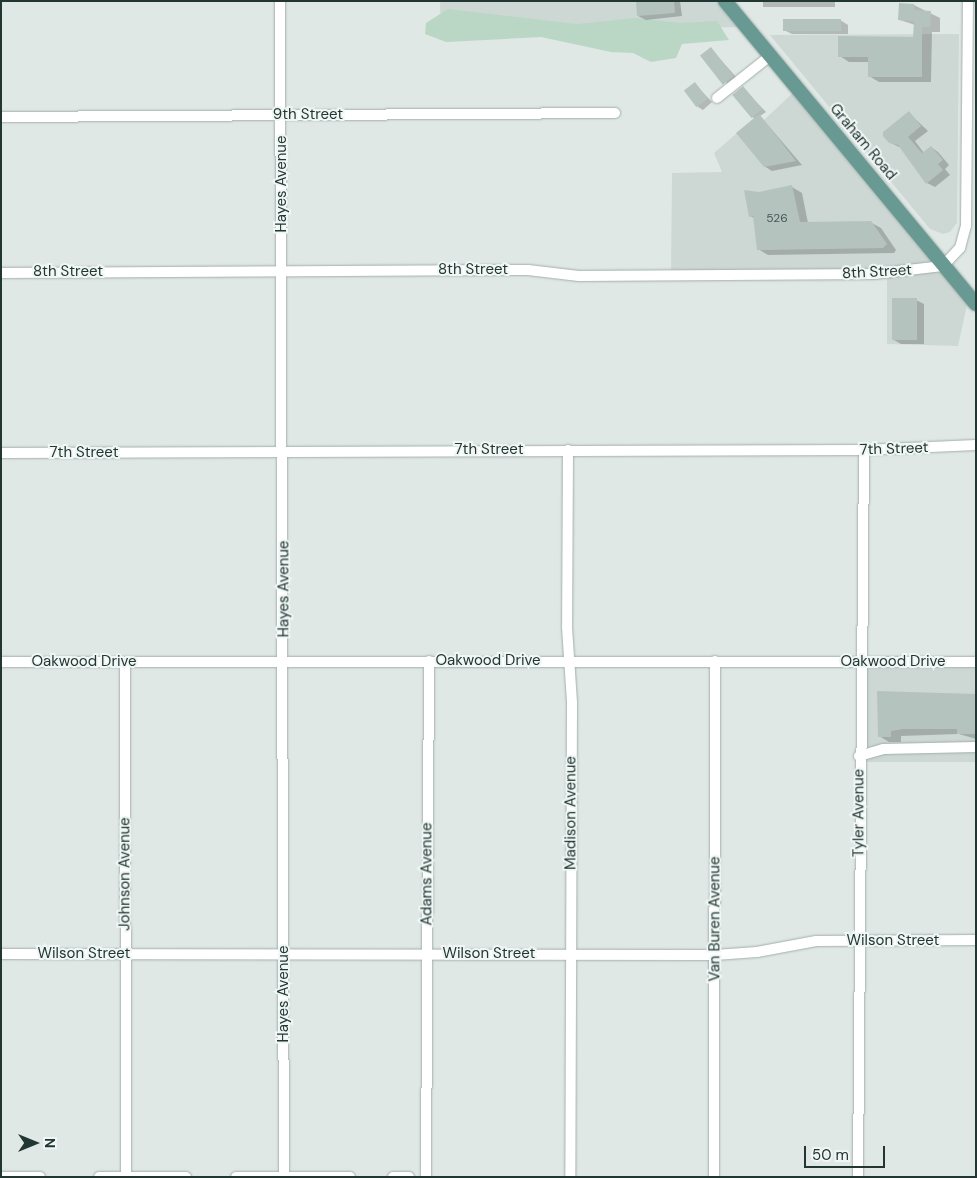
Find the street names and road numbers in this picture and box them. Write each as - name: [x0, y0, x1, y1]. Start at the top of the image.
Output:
- street label: Graham Road: [826, 100, 900, 184]
- street label: 9th Street: [273, 106, 343, 124]
- street label: Hayes Avenue: [273, 136, 291, 232]
- street label: 8th Street: [438, 261, 508, 279]
- street label: 8th Street: [842, 261, 912, 283]
- street label: 8th Street: [33, 263, 103, 281]
- street label: 7th Street: [859, 439, 929, 459]
- street label: 7th Street: [454, 441, 524, 459]
- street label: 7th Street: [49, 444, 119, 462]
- street label: Hayes Avenue: [275, 541, 293, 637]
- street label: Oakwood Drive: [435, 652, 541, 670]
- street label: Oakwood Drive: [31, 653, 137, 671]
- street label: Oakwood Drive: [840, 653, 946, 671]
- street label: Madison Avenue: [562, 756, 580, 870]
- street label: Tyler Avenue: [850, 769, 868, 857]
- street label: Johnson Avenue: [116, 817, 134, 931]
- street label: Adams Avenue: [418, 823, 436, 925]
- street label: Van Buren Avenue: [706, 857, 724, 981]
- street label: Wilson Street: [847, 932, 939, 950]
- street label: Wilson Street: [38, 945, 130, 963]
- street label: Wilson Street: [443, 945, 535, 963]
- street label: Hayes Avenue: [275, 946, 293, 1042]

